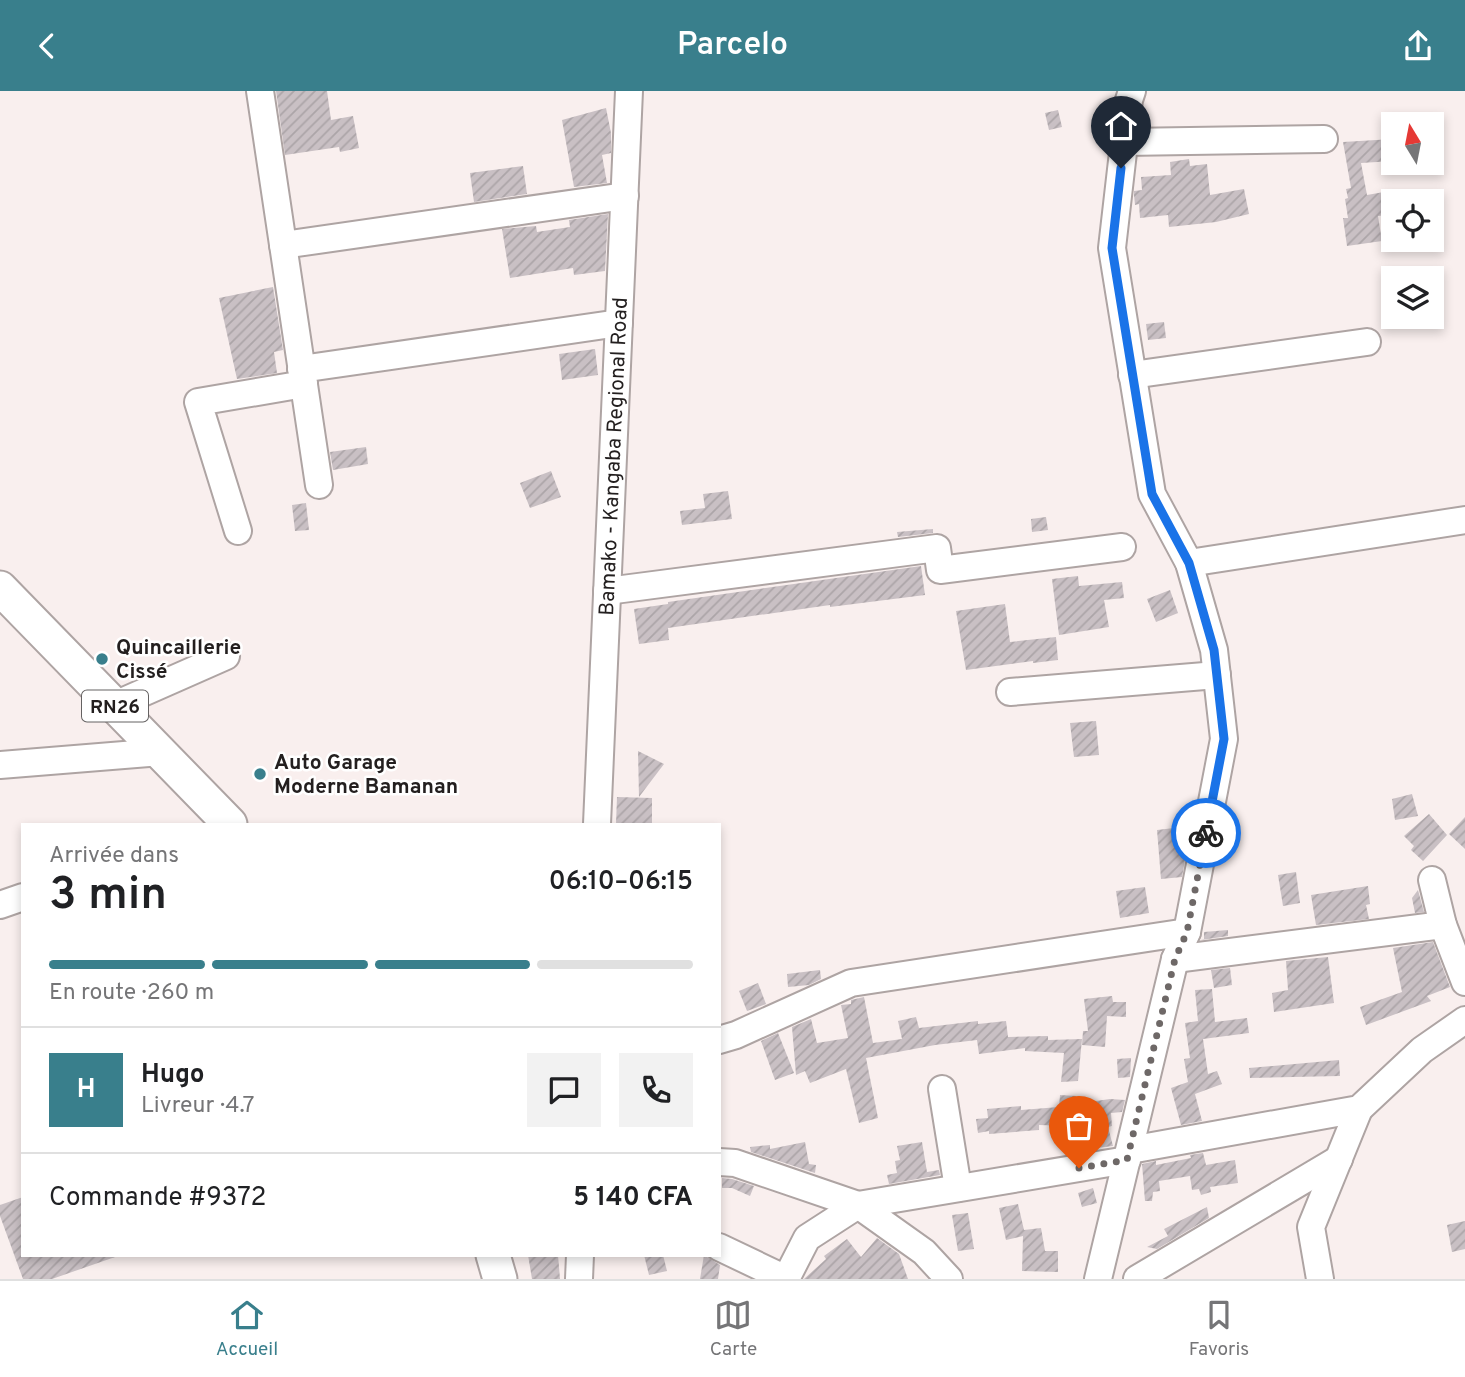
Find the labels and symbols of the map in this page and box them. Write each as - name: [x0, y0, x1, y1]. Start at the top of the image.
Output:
- pin: [1091, 96, 1151, 168]
- north arrow: [1381, 112, 1444, 175]
- street label: Bamako - Kangaba Regional Road: [594, 297, 635, 616]
- place label: Quincaillerie Cissé: [116, 635, 241, 686]
- marker: Quincaillerie Cissé: [94, 651, 110, 667]
- road number: RN26: [82, 691, 148, 721]
- place label: Auto Garage Moderne Bamanan: [274, 750, 458, 801]
- marker: Auto Garage Moderne Bamanan: [252, 766, 268, 782]
- courier: [1171, 798, 1241, 868]
- pin: [1049, 1096, 1109, 1168]

